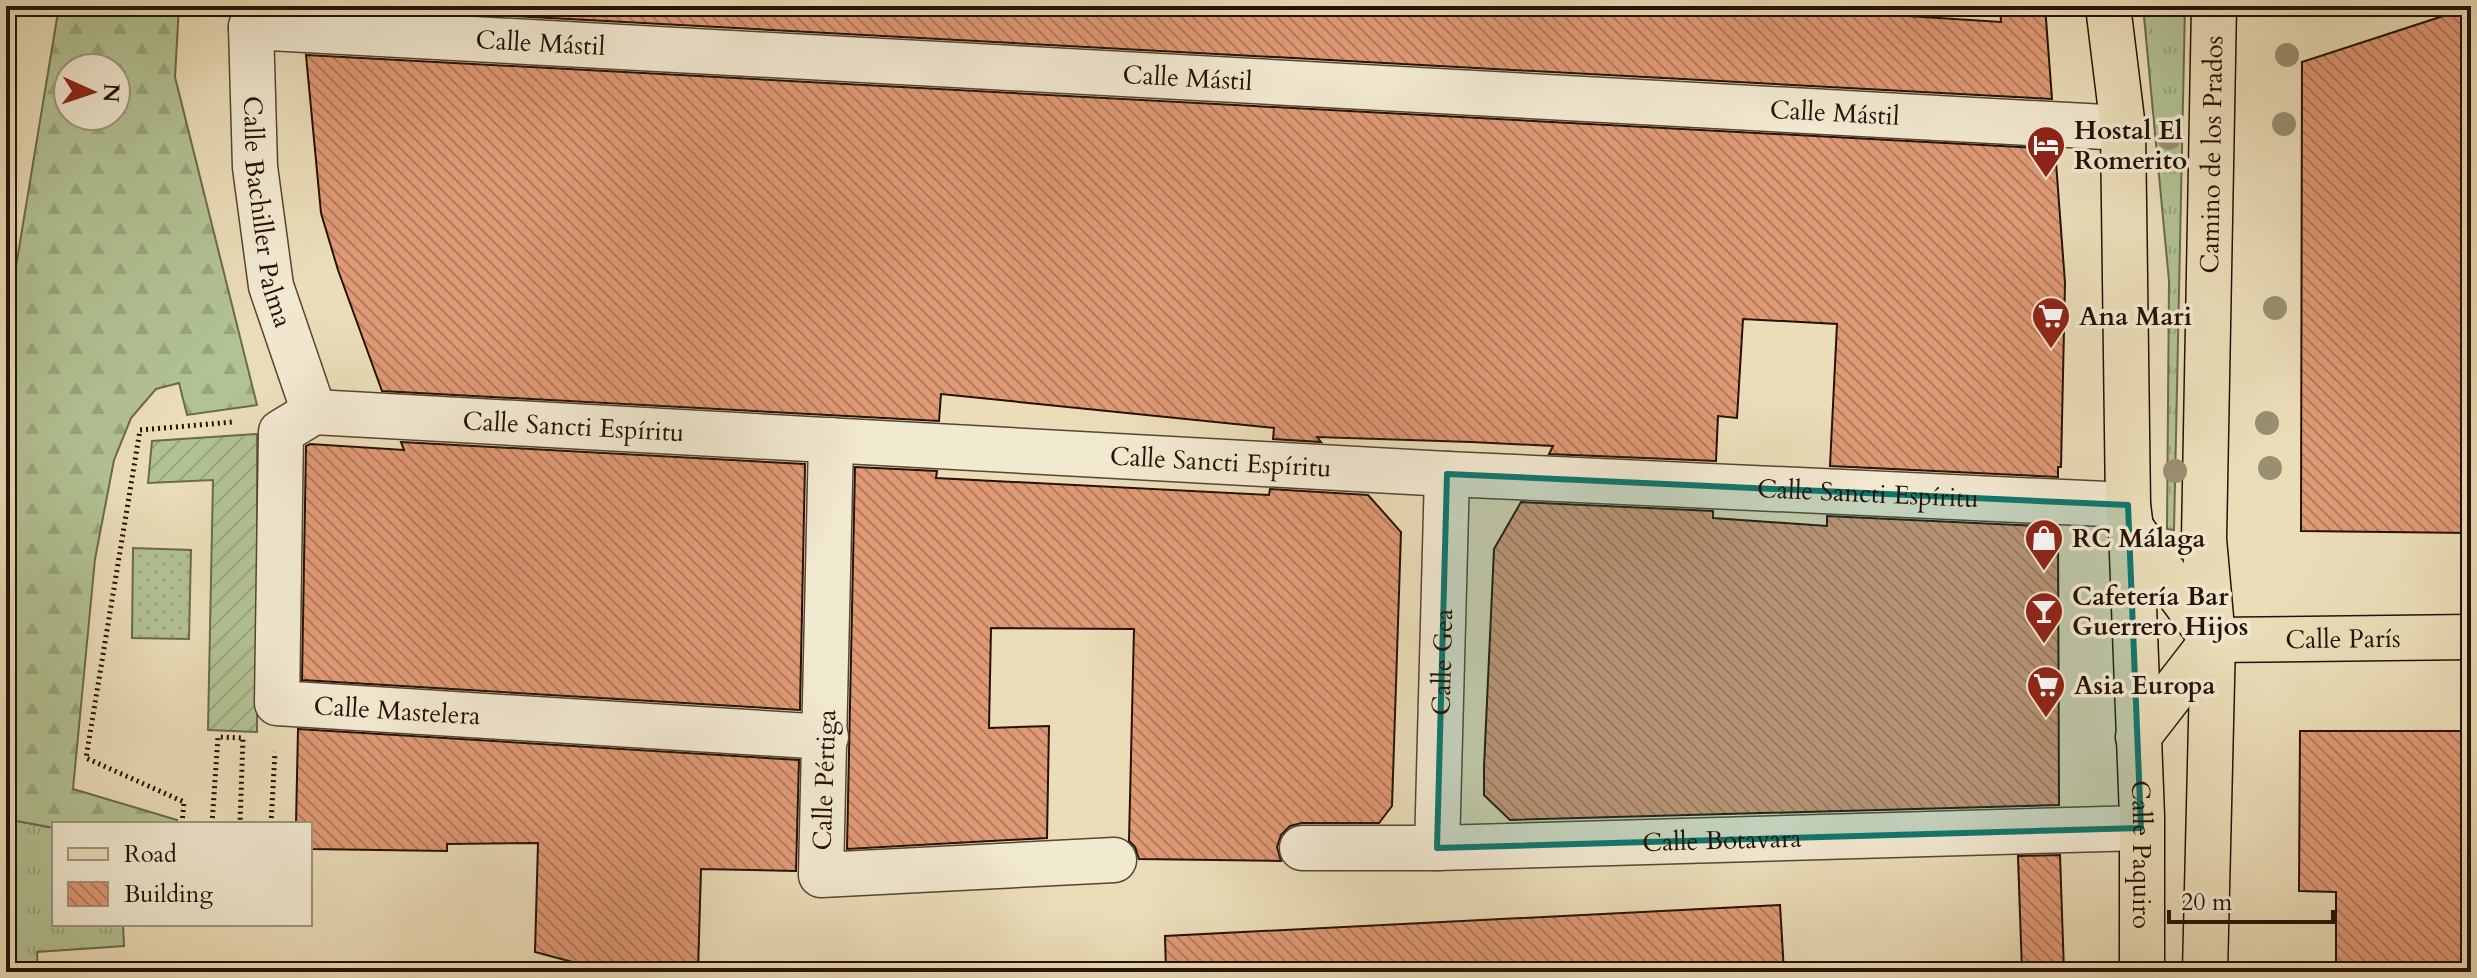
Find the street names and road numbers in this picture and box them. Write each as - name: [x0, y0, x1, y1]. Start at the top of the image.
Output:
- street label: Calle Mástil: [475, 22, 607, 64]
- street label: Camino de los Prados: [2192, 35, 2231, 274]
- street label: Calle Mástil: [1122, 57, 1254, 99]
- street label: Calle Mástil: [1769, 92, 1901, 134]
- street label: Calle Bachiller Palma: [235, 96, 301, 332]
- street label: Calle Sancti Espíritu: [462, 403, 685, 450]
- street label: Calle Sancti Espíritu: [1109, 439, 1332, 486]
- street label: Calle Sancti Espíritu: [1756, 471, 1979, 516]
- street label: Calle Gea: [1424, 608, 1461, 716]
- street label: Calle París: [2285, 621, 2401, 657]
- street label: Calle Mastelera: [313, 688, 481, 734]
- street label: Calle Pértiga: [805, 709, 844, 851]
- street label: Calle Paquiro: [2123, 780, 2159, 929]
- street label: Calle Botavara: [1642, 821, 1802, 860]

